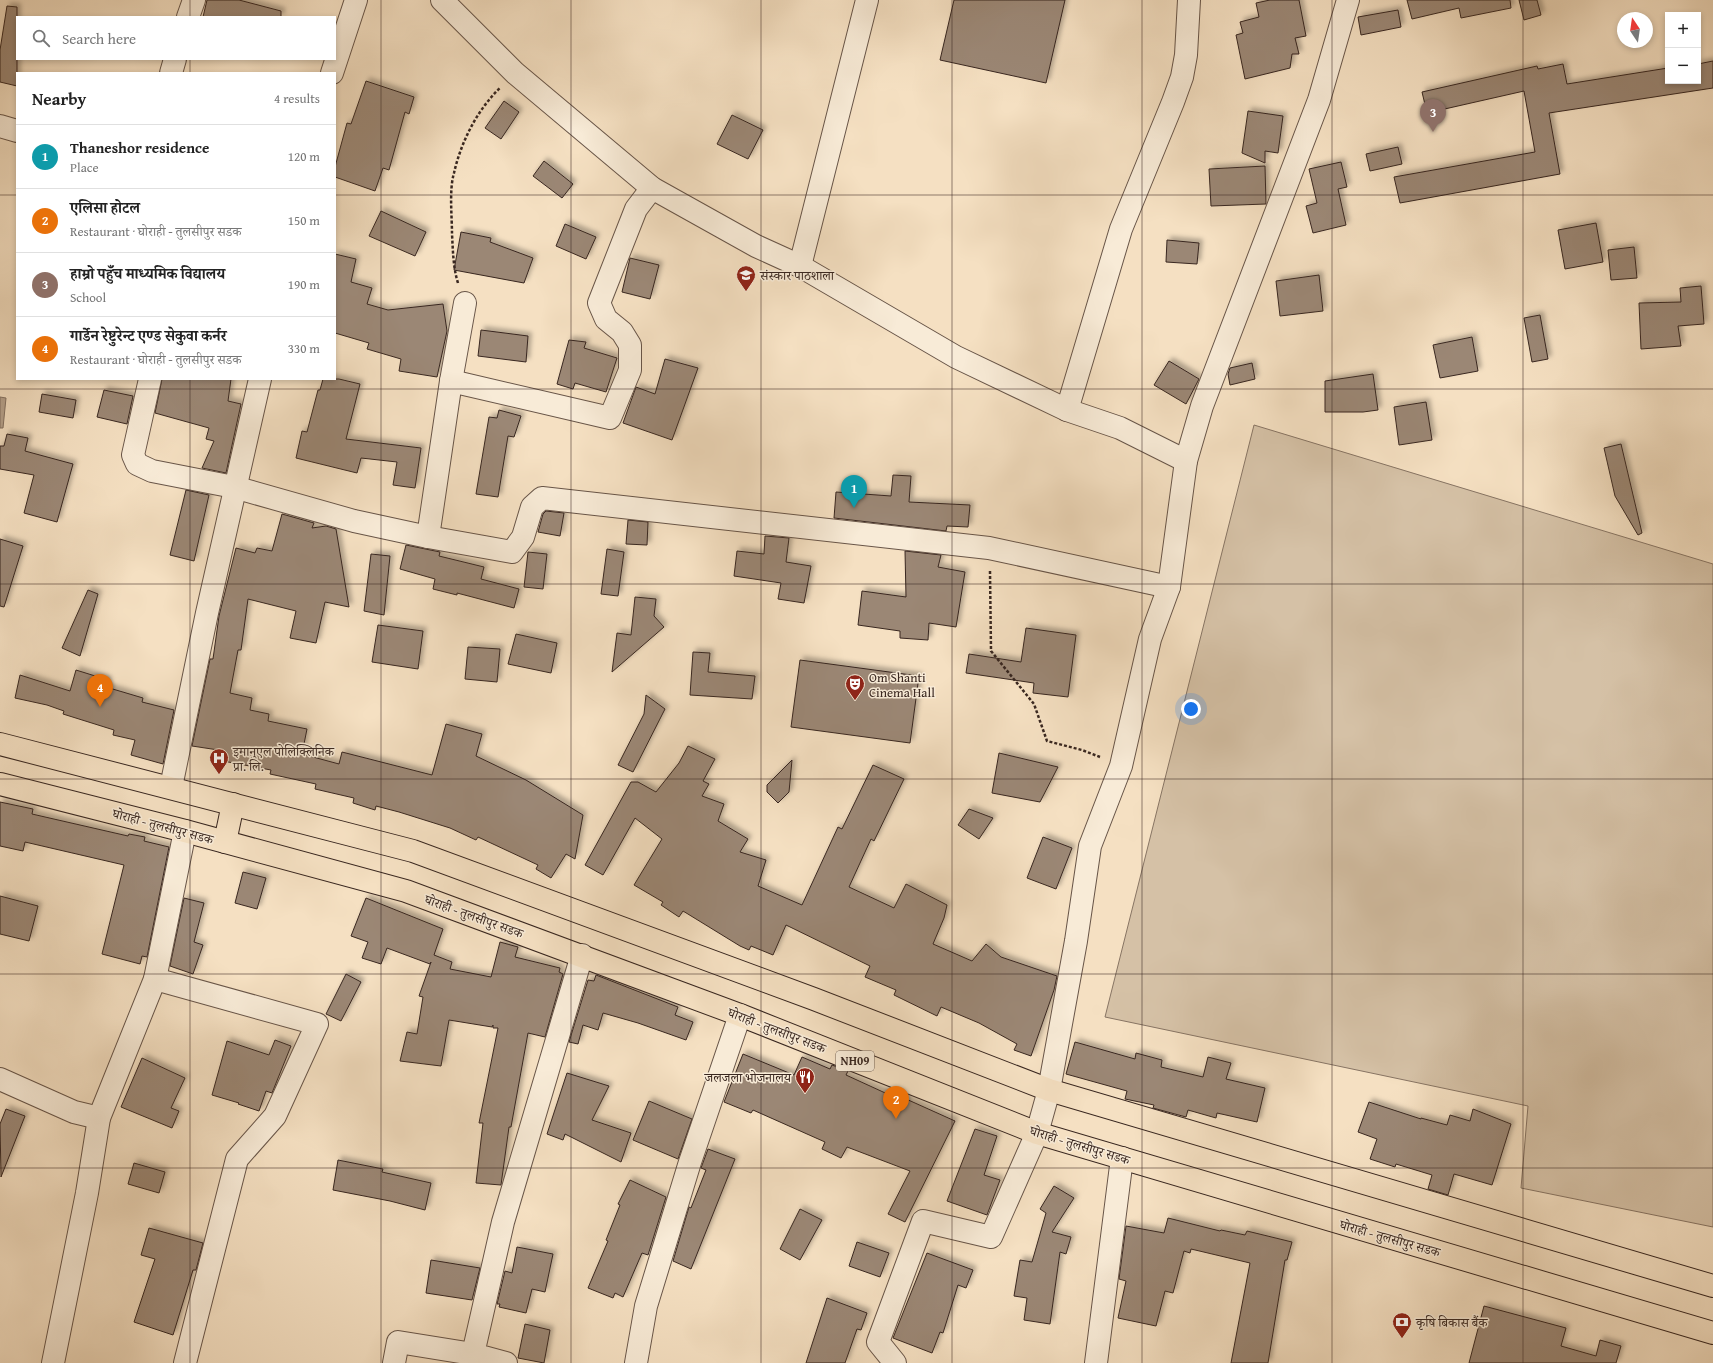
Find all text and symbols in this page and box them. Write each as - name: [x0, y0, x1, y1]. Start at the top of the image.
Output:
- north arrow: [1617, 12, 1653, 48]
- map controls: [1665, 12, 1701, 84]
- button: +: [1665, 12, 1701, 48]
- search box: [16, 16, 336, 60]
- icon: search: [30, 27, 52, 49]
- text: Search here: [62, 28, 136, 49]
- button: −: [1665, 48, 1701, 84]
- text: Nearby: [32, 86, 86, 111]
- text: 4 results: [274, 89, 320, 108]
- pin: 3: [1420, 99, 1446, 132]
- text: Thaneshor residence: [70, 137, 209, 158]
- text: 1: [42, 147, 48, 166]
- text: 120 m: [288, 147, 320, 166]
- text: Place: [70, 158, 99, 177]
- text: एलिसा होटल: [70, 197, 140, 218]
- text: 2: [42, 211, 48, 230]
- text: 150 m: [288, 211, 320, 230]
- text: Restaurant · घोराही - तुलसीपुर सडक: [70, 222, 242, 241]
- text: हाम्रो पहुँच माध्यमिक विद्यालय: [70, 263, 225, 284]
- school or university icon: संस्कार पाठशाला: [735, 264, 757, 292]
- place label: संस्कार पाठशाला: [759, 266, 835, 285]
- text: 3: [42, 275, 48, 294]
- text: 190 m: [288, 275, 320, 294]
- text: School: [70, 288, 106, 307]
- text: गार्डेन रेष्टुरेन्ट एण्ड सेकुवा कर्नर: [70, 325, 227, 346]
- text: 4: [42, 339, 48, 358]
- text: 330 m: [288, 339, 320, 358]
- text: Restaurant · घोराही - तुलसीपुर सडक: [70, 350, 242, 369]
- pin: 1: [841, 475, 867, 508]
- place label: Om Shanti Cinema Hall: [869, 668, 935, 702]
- theatre icon: Om Shanti Cinema Hall: [844, 673, 866, 701]
- pin: 4: [87, 674, 113, 707]
- your location: [1181, 699, 1201, 719]
- place label: इमानुएल पोलिक्लिनिक प्रा. लि.: [232, 742, 335, 776]
- hospital icon: इमानुएल पोलिक्लिनिक प्रा. लि.: [208, 747, 230, 775]
- street label: घोराही - तुलसीपुर सडक: [109, 804, 216, 849]
- street label: घोराही - तुलसीपुर सडक: [421, 889, 527, 943]
- street label: घोराही - तुलसीपुर सडक: [724, 1003, 829, 1058]
- road number: NH09: [836, 1051, 874, 1071]
- restaurant icon: जलजला भोजनालय: [794, 1066, 816, 1094]
- place label: जलजला भोजनालय: [703, 1068, 792, 1087]
- pin: 2: [883, 1086, 909, 1119]
- street label: घोराही - तुलसीपुर सडक: [1026, 1121, 1133, 1170]
- street label: घोराही - तुलसीपुर सडक: [1336, 1215, 1443, 1262]
- bank icon: कृषि बिकास बैंक: [1391, 1311, 1413, 1339]
- place label: कृषि बिकास बैंक: [1415, 1313, 1488, 1332]

